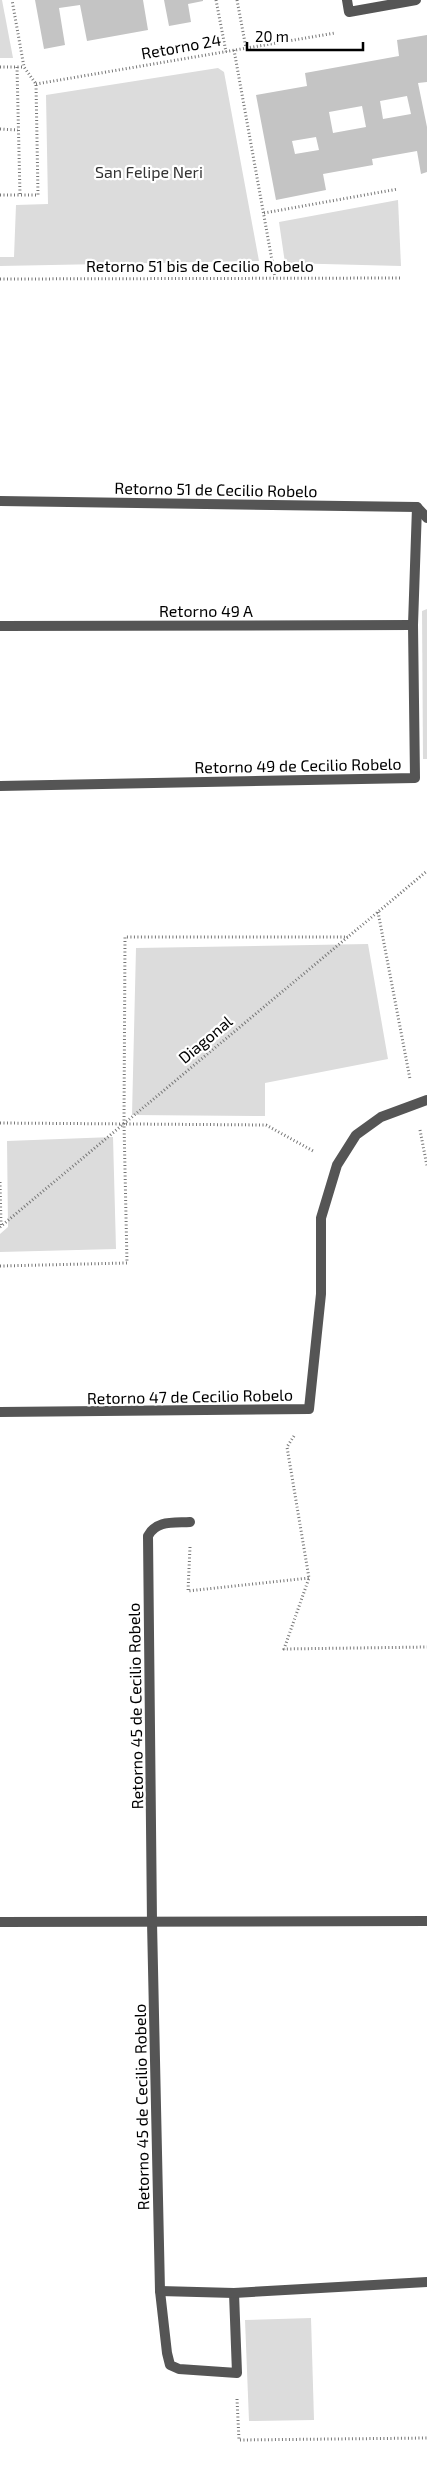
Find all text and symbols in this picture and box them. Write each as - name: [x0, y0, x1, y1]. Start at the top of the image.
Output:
- scale bar: [247, 20, 363, 52]
- text: 20 m: [255, 27, 289, 45]
- street label: Retorno 24: [140, 30, 223, 62]
- park label: San Felipe Neri: [95, 162, 203, 181]
- street label: Retorno 51 bis de Cecilio Robelo: [86, 256, 314, 275]
- street label: Retorno 51 de Cecilio Robelo: [114, 478, 318, 500]
- street label: Retorno 49 A: [159, 601, 253, 620]
- street label: Retorno 49 de Cecilio Robelo: [194, 754, 402, 776]
- street label: Diagonal: [174, 1011, 236, 1067]
- street label: Retorno 47 de Cecilio Robelo: [87, 1385, 293, 1407]
- street label: Retorno 45 de Cecilio Robelo: [124, 1603, 146, 1809]
- street label: Retorno 45 de Cecilio Robelo: [130, 2004, 152, 2210]

